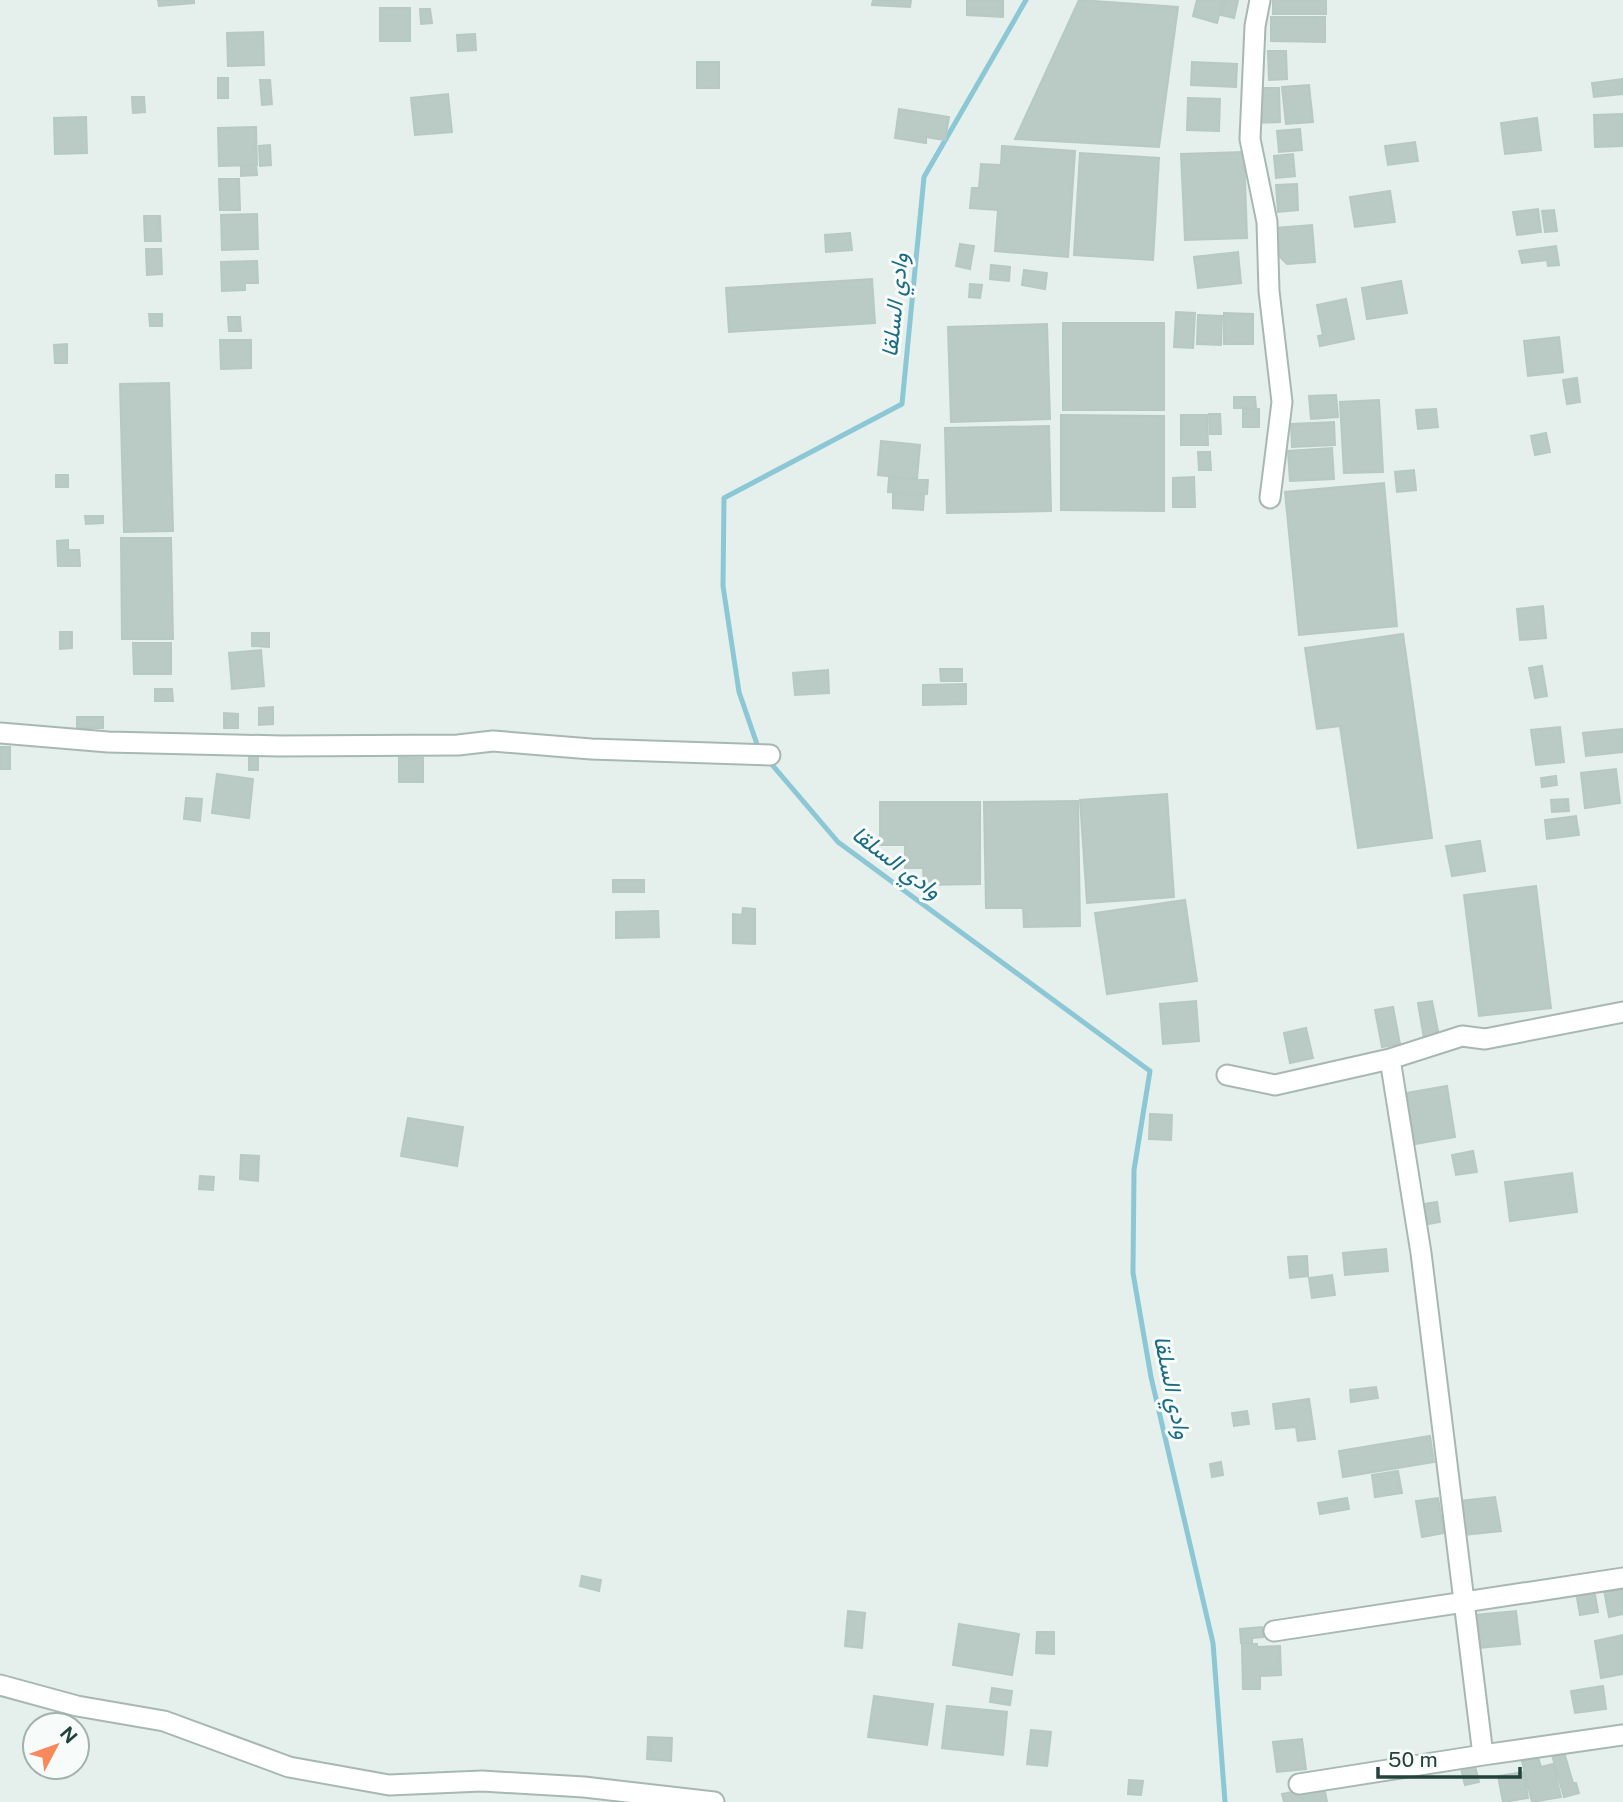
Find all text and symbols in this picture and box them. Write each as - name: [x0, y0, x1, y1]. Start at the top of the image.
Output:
- water label: وادي السلقا: [875, 252, 919, 359]
- water label: وادي السلقا: [844, 820, 947, 909]
- water label: وادي السلقا: [1143, 1333, 1197, 1442]
- north arrow: [21, 1711, 91, 1781]
- text: N: [56, 1722, 82, 1748]
- scale bar: [1378, 1736, 1520, 1780]
- text: 50 m: [1388, 1747, 1438, 1772]

